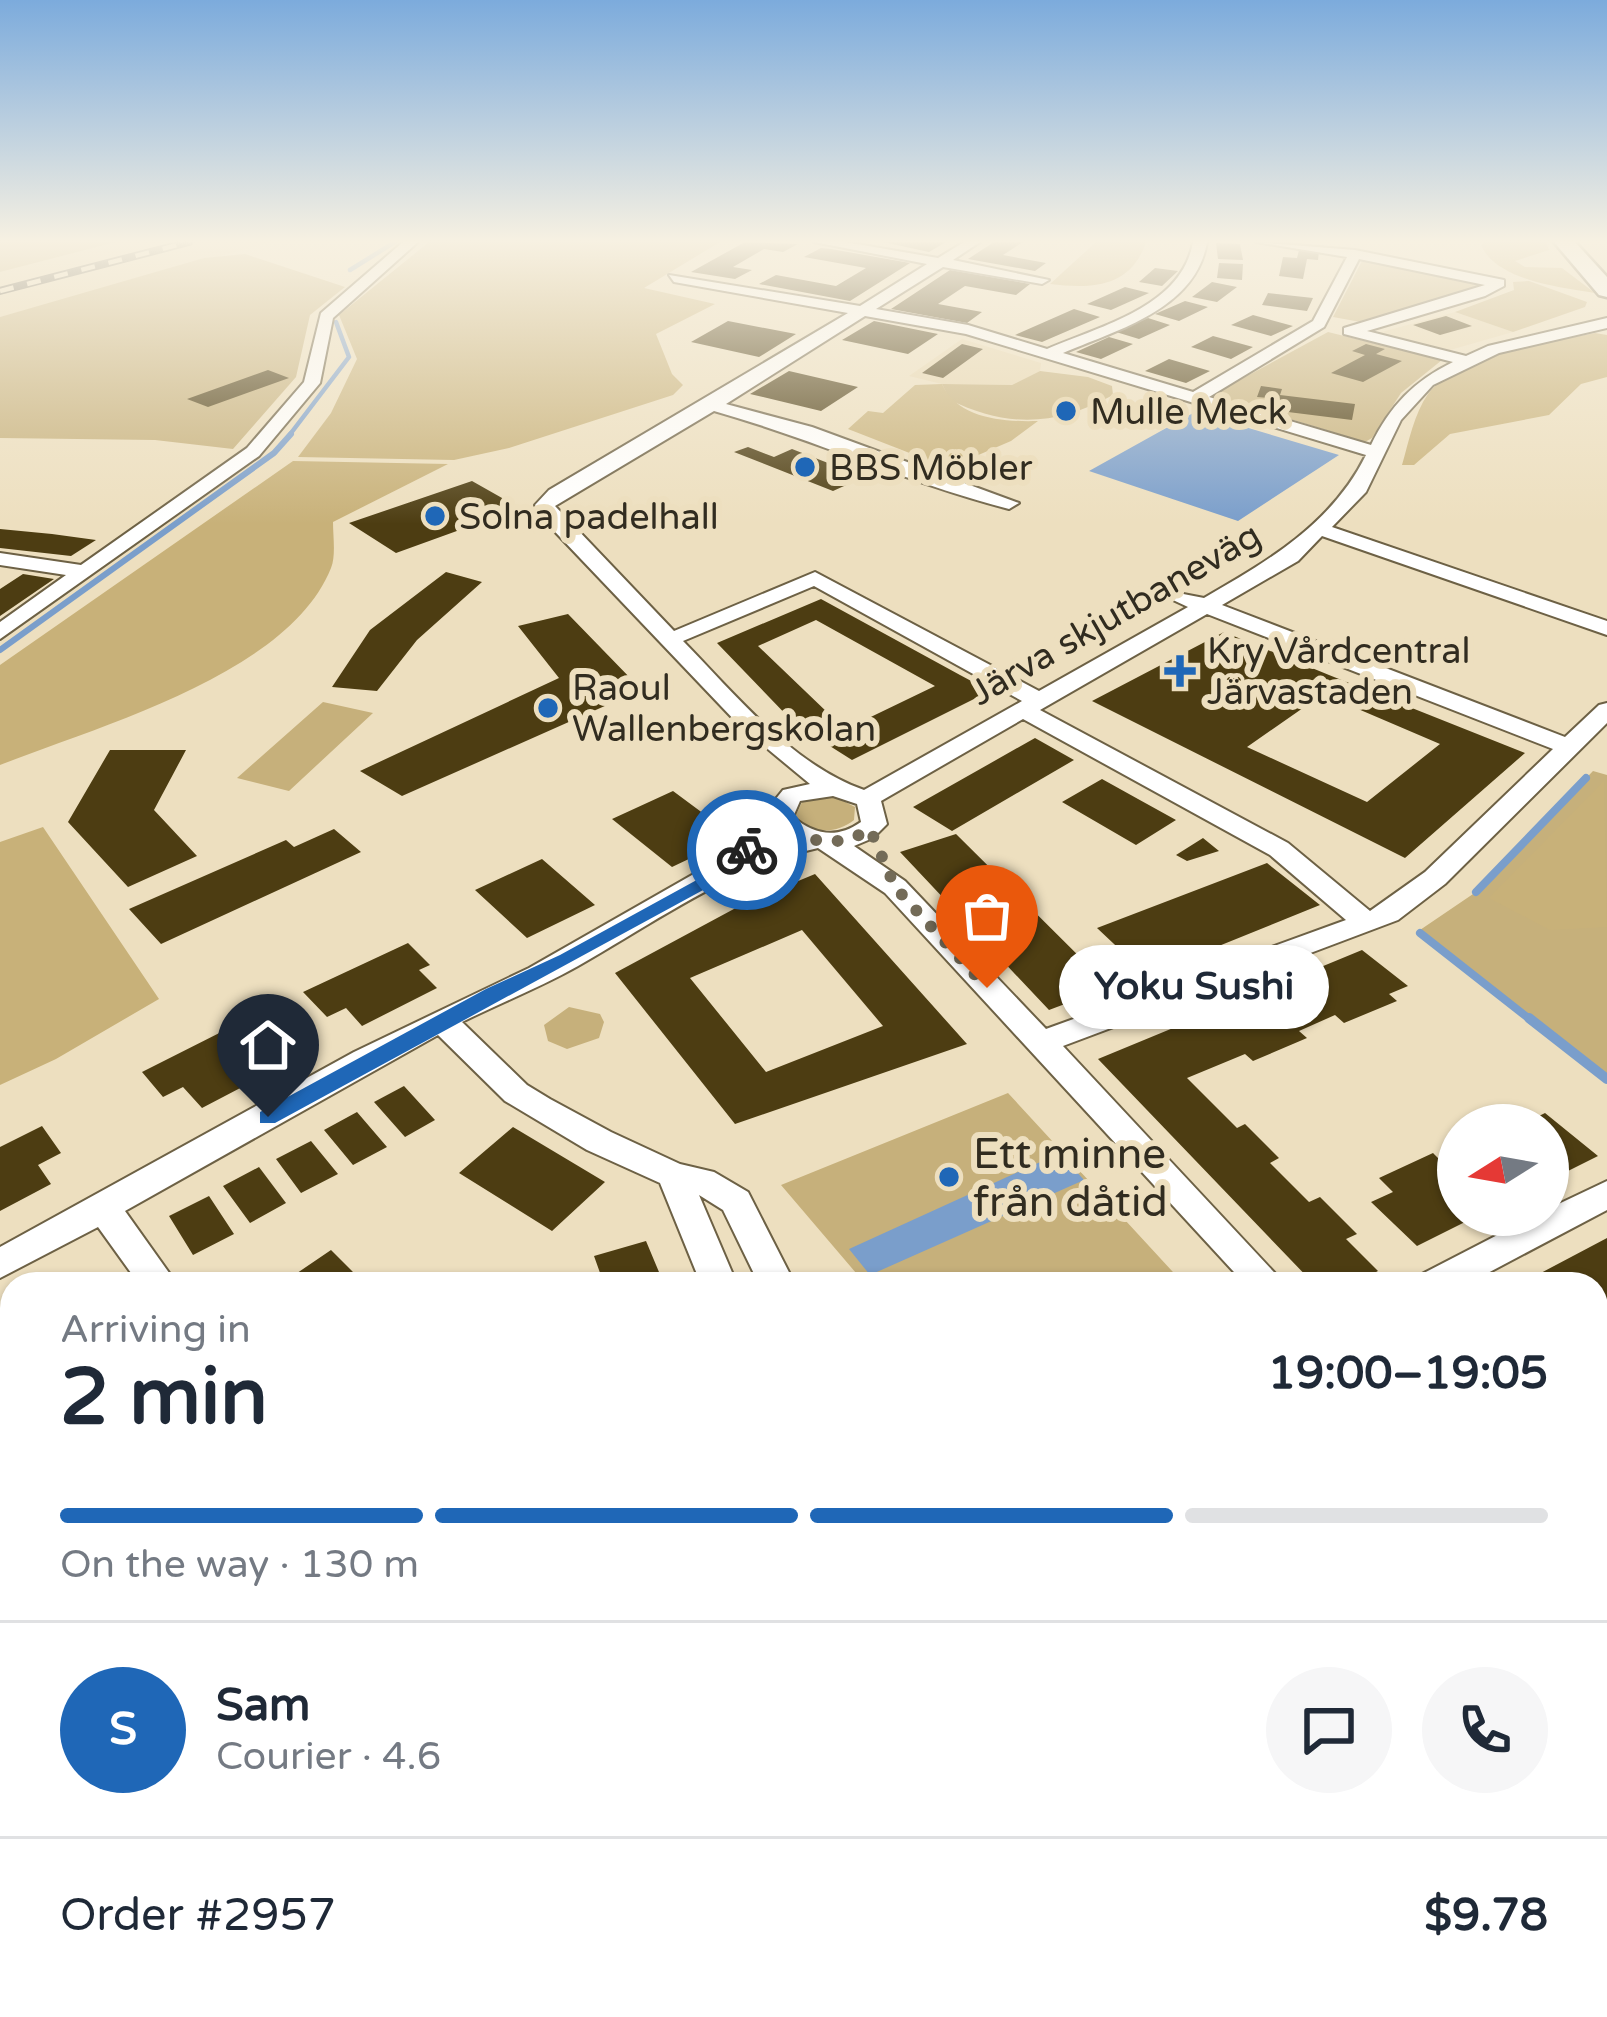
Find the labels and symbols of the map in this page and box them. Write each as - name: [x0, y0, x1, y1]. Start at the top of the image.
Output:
- place label: Mulle Meck: [1090, 391, 1287, 434]
- marker: Mulle Meck: [1053, 398, 1079, 424]
- place label: BBS Möbler: [829, 447, 1033, 490]
- marker: BBS Möbler: [792, 454, 818, 480]
- place label: Solna padelhall: [459, 496, 719, 539]
- marker: Solna padelhall: [422, 503, 448, 529]
- street label: Järva skjutbaneväg: [963, 514, 1268, 715]
- place label: Kry Vårdcentral Järvastaden: [1207, 630, 1470, 714]
- marker: Kry Vårdcentral Järvastaden: [1164, 655, 1196, 687]
- place label: Raoul Wallenbergskolan: [572, 667, 876, 751]
- marker: Raoul Wallenbergskolan: [535, 695, 561, 721]
- courier: [687, 790, 807, 910]
- pin: [936, 865, 1038, 988]
- callout: Yoku Sushi: [1059, 946, 1329, 1030]
- pin: [217, 994, 319, 1117]
- north arrow: [1437, 1104, 1569, 1236]
- place label: Ett minne från dåtid: [973, 1129, 1168, 1228]
- marker: Ett minne från dåtid: [936, 1164, 962, 1190]

